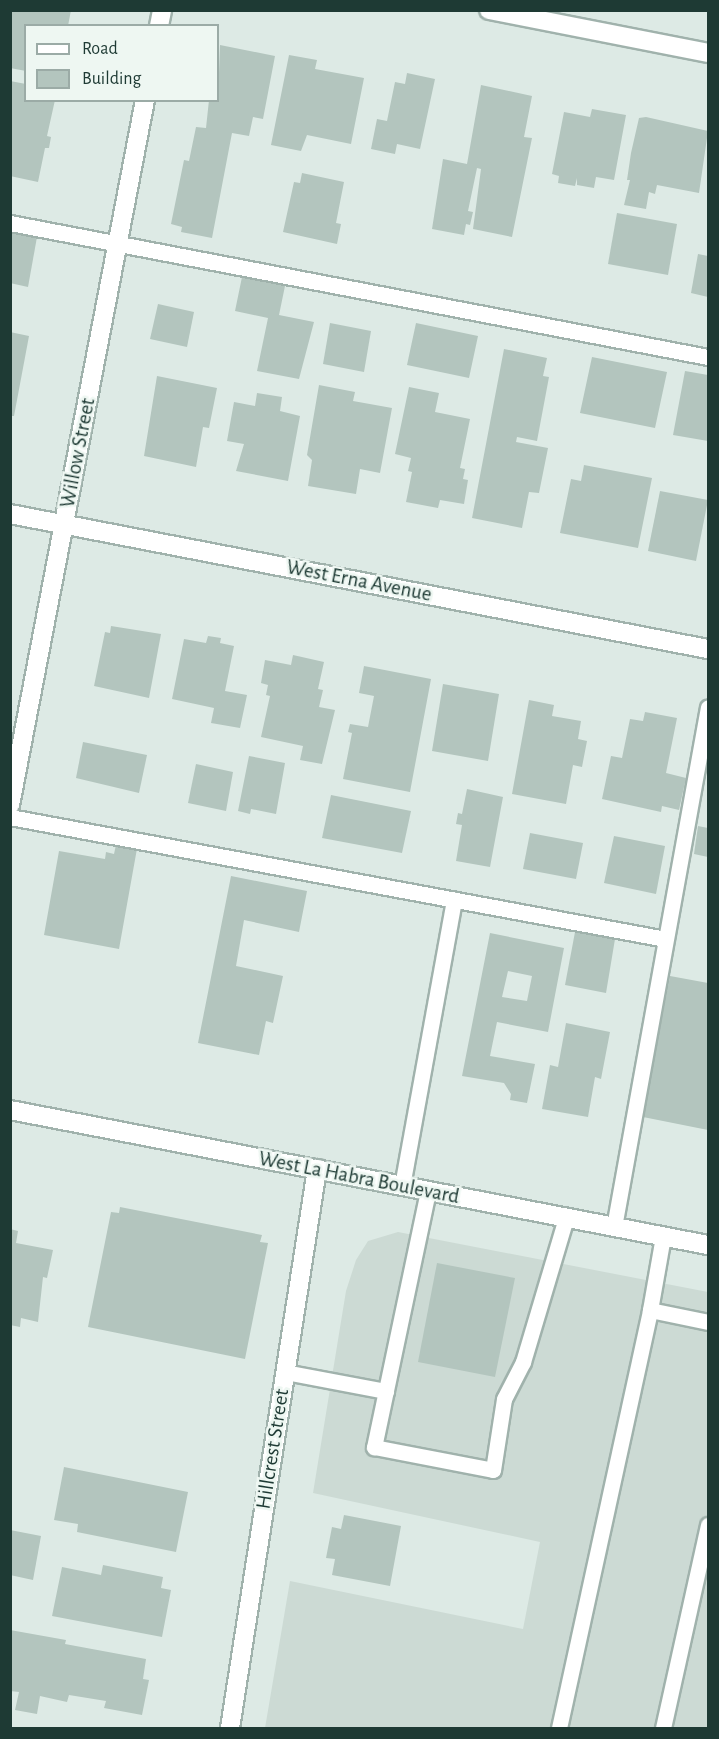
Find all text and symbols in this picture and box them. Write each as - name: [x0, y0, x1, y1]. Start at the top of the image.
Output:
- legend: [24, 24, 219, 102]
- text: Road: [82, 40, 118, 58]
- text: Building: [82, 70, 141, 88]
- street label: Willow Street: [55, 396, 101, 510]
- street label: West Erna Avenue: [284, 555, 434, 607]
- street label: West La Habra Boulevard: [256, 1146, 462, 1210]
- street label: Hillcrest Street: [251, 1387, 295, 1511]

